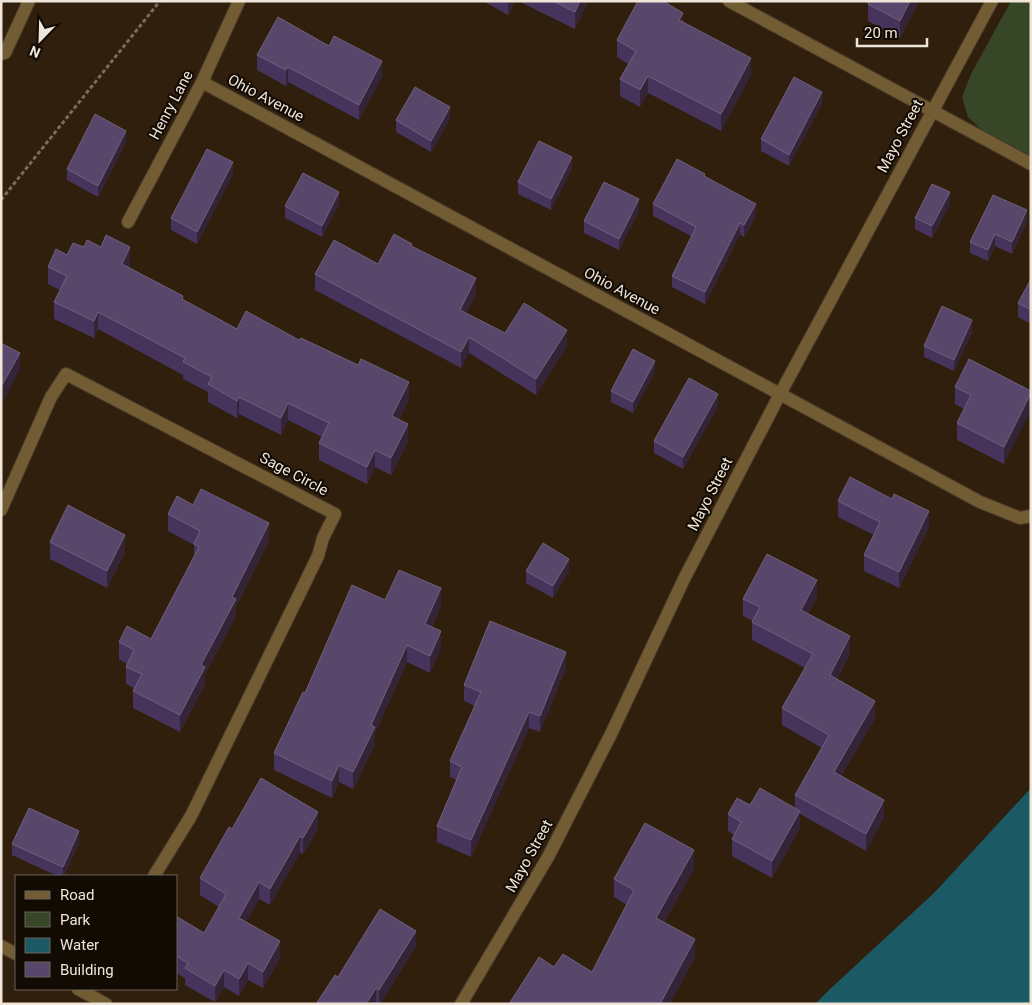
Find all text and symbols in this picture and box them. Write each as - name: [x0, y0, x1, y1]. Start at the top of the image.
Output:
- north arrow: [15, 15, 65, 65]
- scale bar: [857, 15, 927, 47]
- text: 20 m: [864, 24, 898, 42]
- text: N: [27, 43, 43, 61]
- street label: Henry Lane: [145, 67, 197, 143]
- street label: Ohio Avenue: [225, 70, 307, 126]
- street label: Mayo Street: [873, 96, 927, 176]
- street label: Ohio Avenue: [581, 263, 663, 319]
- street label: Sage Circle: [257, 448, 331, 500]
- street label: Mayo Street: [684, 454, 736, 534]
- street label: Mayo Street: [502, 817, 556, 895]
- legend: [15, 875, 178, 990]
- text: Road: [60, 886, 94, 904]
- text: Park: [60, 911, 91, 929]
- text: Water: [60, 936, 99, 954]
- text: Building: [60, 961, 114, 979]

